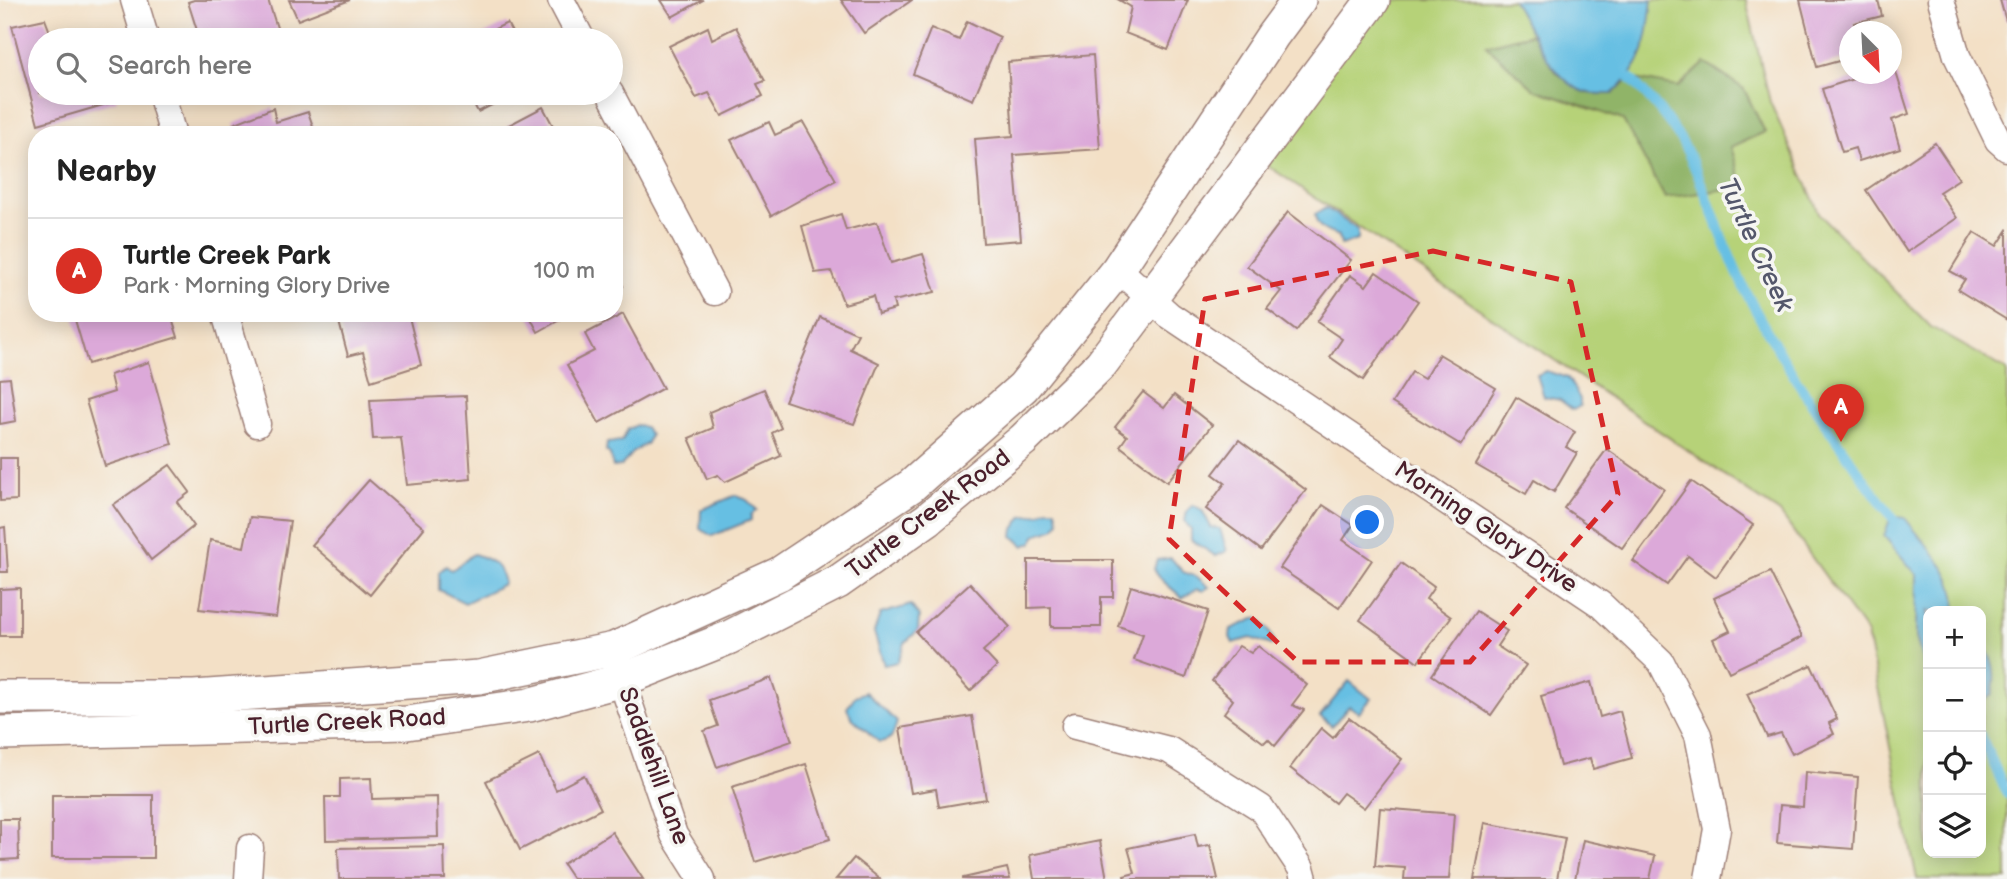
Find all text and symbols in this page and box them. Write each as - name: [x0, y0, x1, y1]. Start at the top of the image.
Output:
- north arrow: [1839, 21, 1902, 84]
- search box: [28, 28, 623, 105]
- icon: search: [52, 48, 90, 86]
- text: Search here: [108, 51, 252, 82]
- text: Nearby: [56, 154, 156, 190]
- water label: Turtle Creek: [1710, 173, 1800, 318]
- text: Turtle Creek Park: [123, 241, 331, 272]
- text: A: [72, 257, 86, 285]
- text: 100 m: [534, 257, 595, 285]
- text: Park · Morning Glory Drive: [123, 272, 390, 300]
- pin: A: [1818, 384, 1864, 442]
- street label: Turtle Creek Road: [840, 443, 1016, 585]
- street label: Morning Glory Drive: [1389, 455, 1583, 599]
- your location: [1350, 505, 1384, 539]
- map controls: [1923, 606, 1986, 858]
- button: +: [1923, 606, 1986, 669]
- button: −: [1923, 669, 1986, 732]
- street label: Saddlehill Lane: [612, 683, 696, 849]
- street label: Turtle Creek Road: [247, 702, 447, 742]
- button: locate: [1923, 732, 1986, 795]
- button: layers: [1923, 795, 1986, 858]

